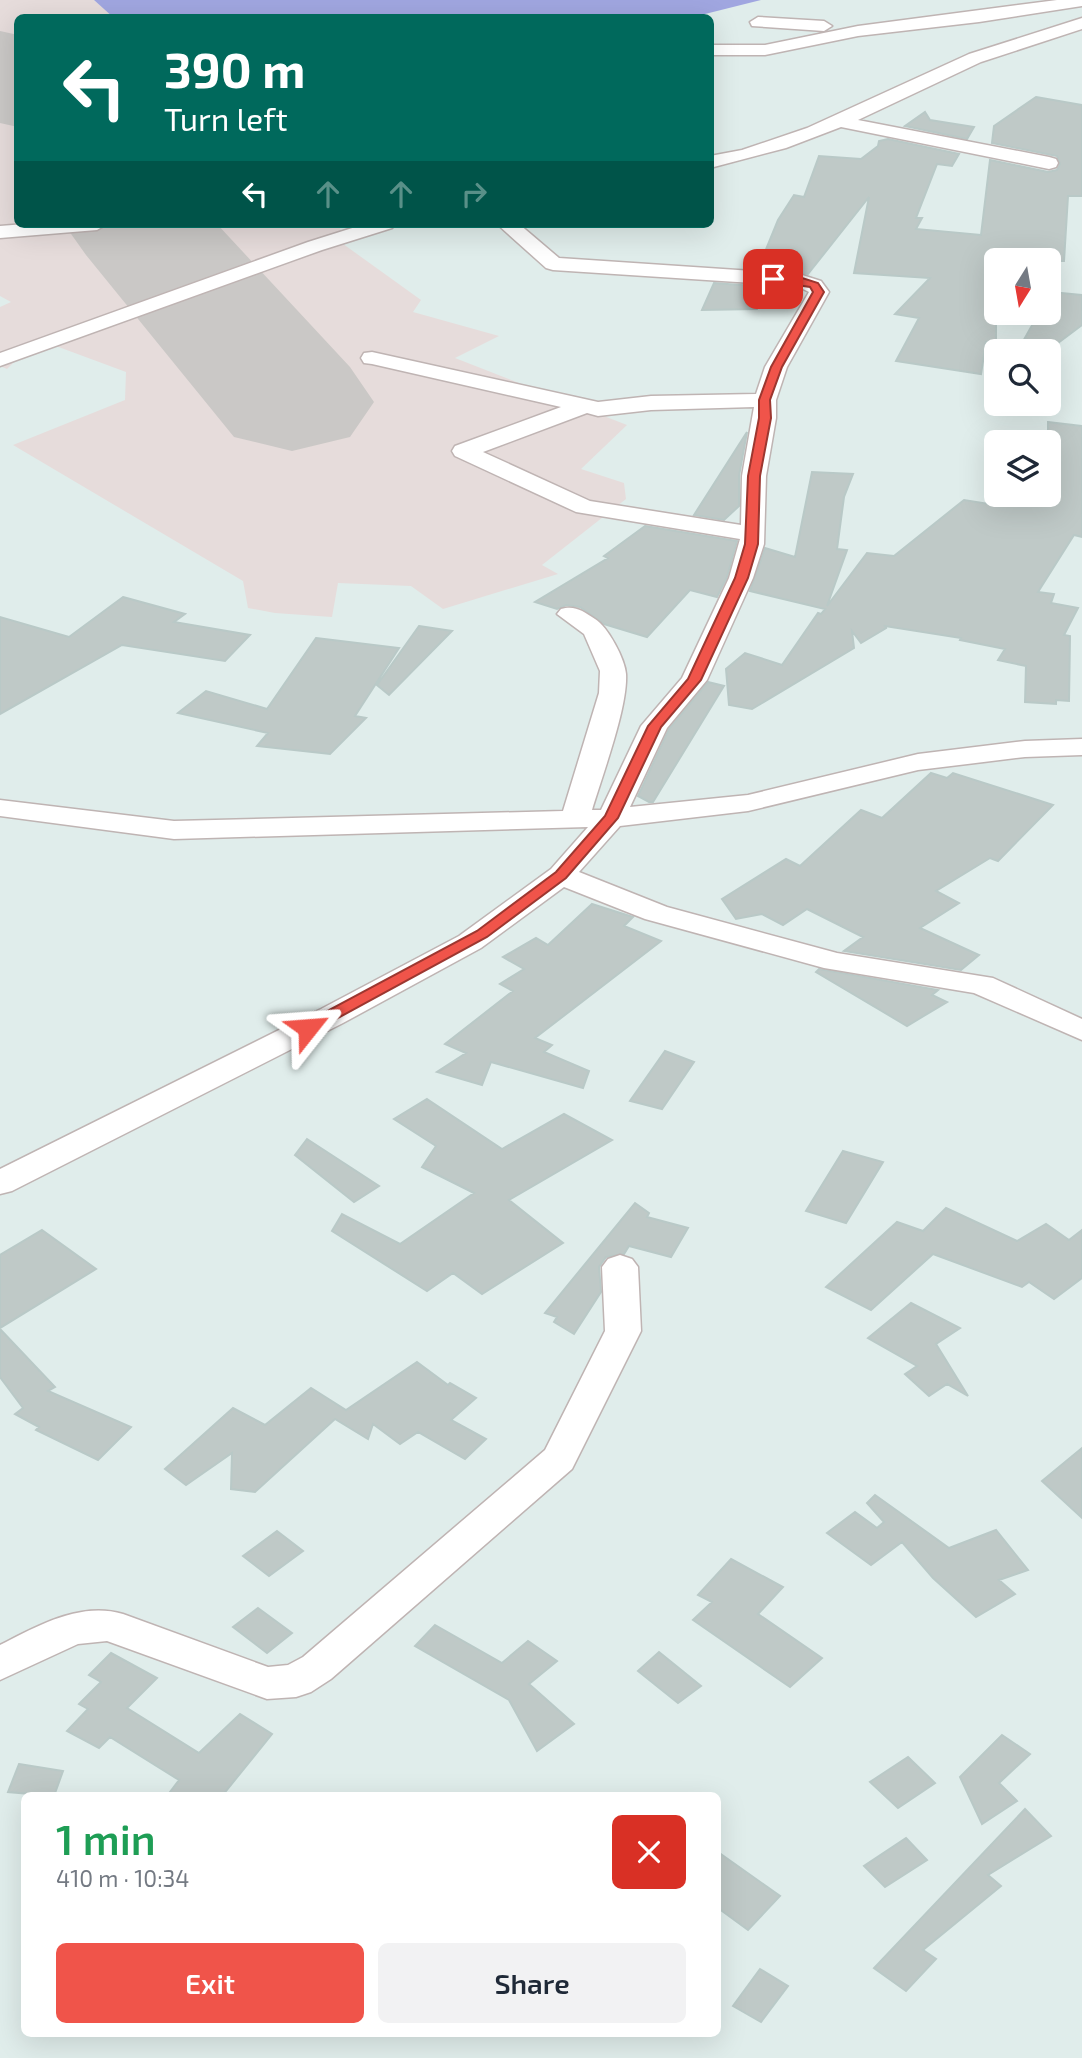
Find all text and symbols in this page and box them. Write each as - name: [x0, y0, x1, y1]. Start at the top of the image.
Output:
- text: 390 m: [164, 39, 305, 98]
- icon: left: [49, 42, 140, 133]
- text: Turn left: [164, 99, 288, 137]
- icon: left: [236, 175, 274, 213]
- icon: ahead: [309, 175, 347, 213]
- icon: ahead: [382, 175, 420, 213]
- icon: right: [455, 175, 493, 213]
- north arrow: [984, 248, 1060, 326]
- map controls: [984, 248, 1061, 507]
- pin: [743, 249, 803, 309]
- icon: arrive: [754, 260, 792, 298]
- button: search: [984, 339, 1061, 416]
- button: layers: [984, 430, 1061, 507]
- position arrow: [271, 991, 345, 1065]
- text: 1 min: [56, 1813, 156, 1863]
- button: close: [612, 1815, 686, 1889]
- text: 410 m · 10:34: [56, 1864, 190, 1892]
- button: Exit: [56, 1943, 364, 2023]
- button: Share: [378, 1943, 686, 2023]

